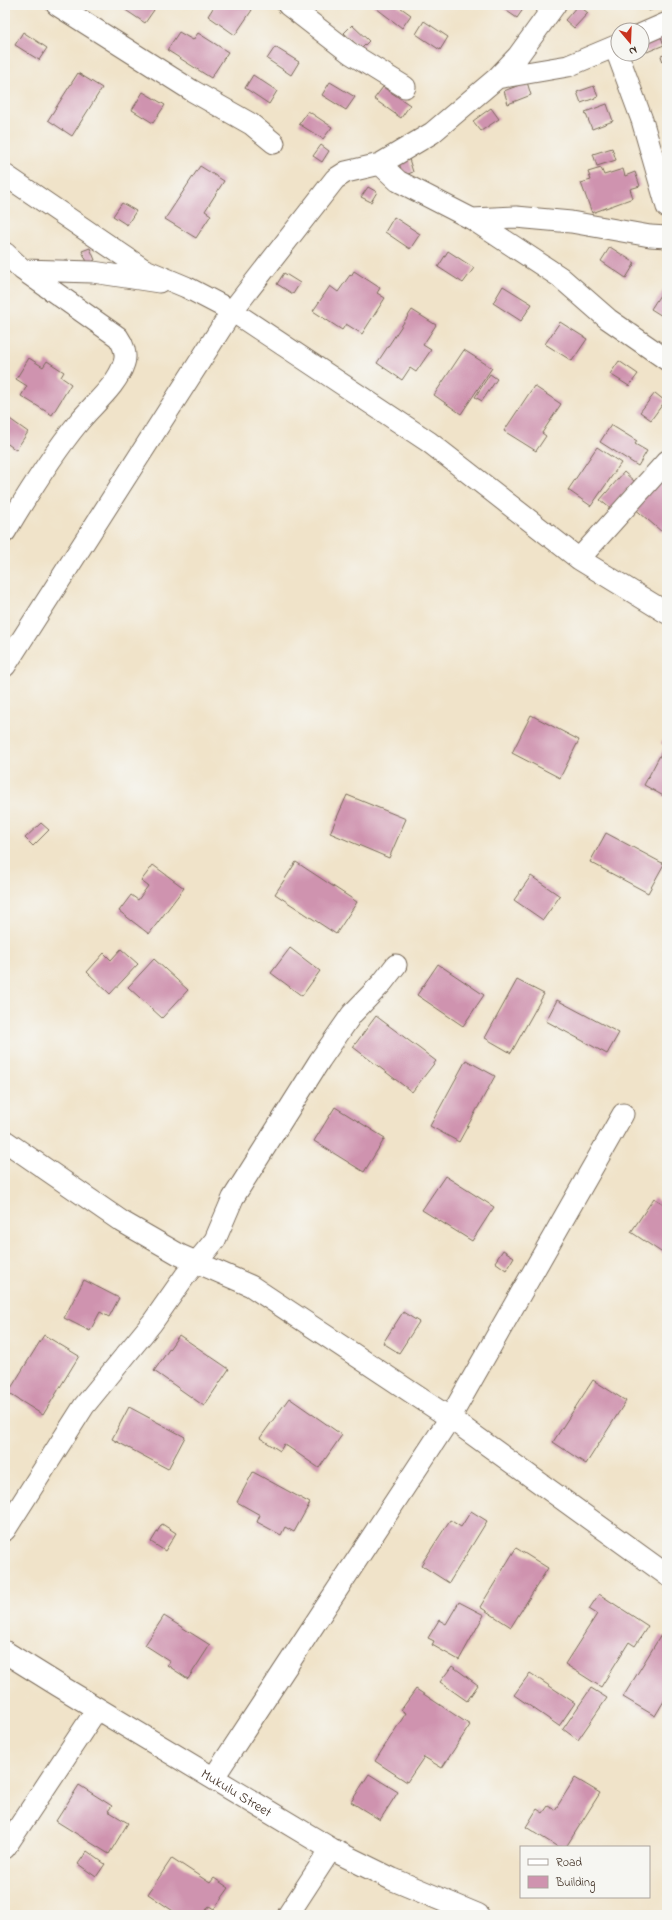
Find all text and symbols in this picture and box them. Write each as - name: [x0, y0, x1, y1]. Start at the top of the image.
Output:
- north arrow: [610, 22, 650, 62]
- text: N: [627, 42, 639, 59]
- street label: Mukulu Street: [196, 1764, 276, 1823]
- legend: [520, 1846, 650, 1898]
- text: Road: [556, 1854, 582, 1872]
- text: Building: [555, 1874, 595, 1893]

